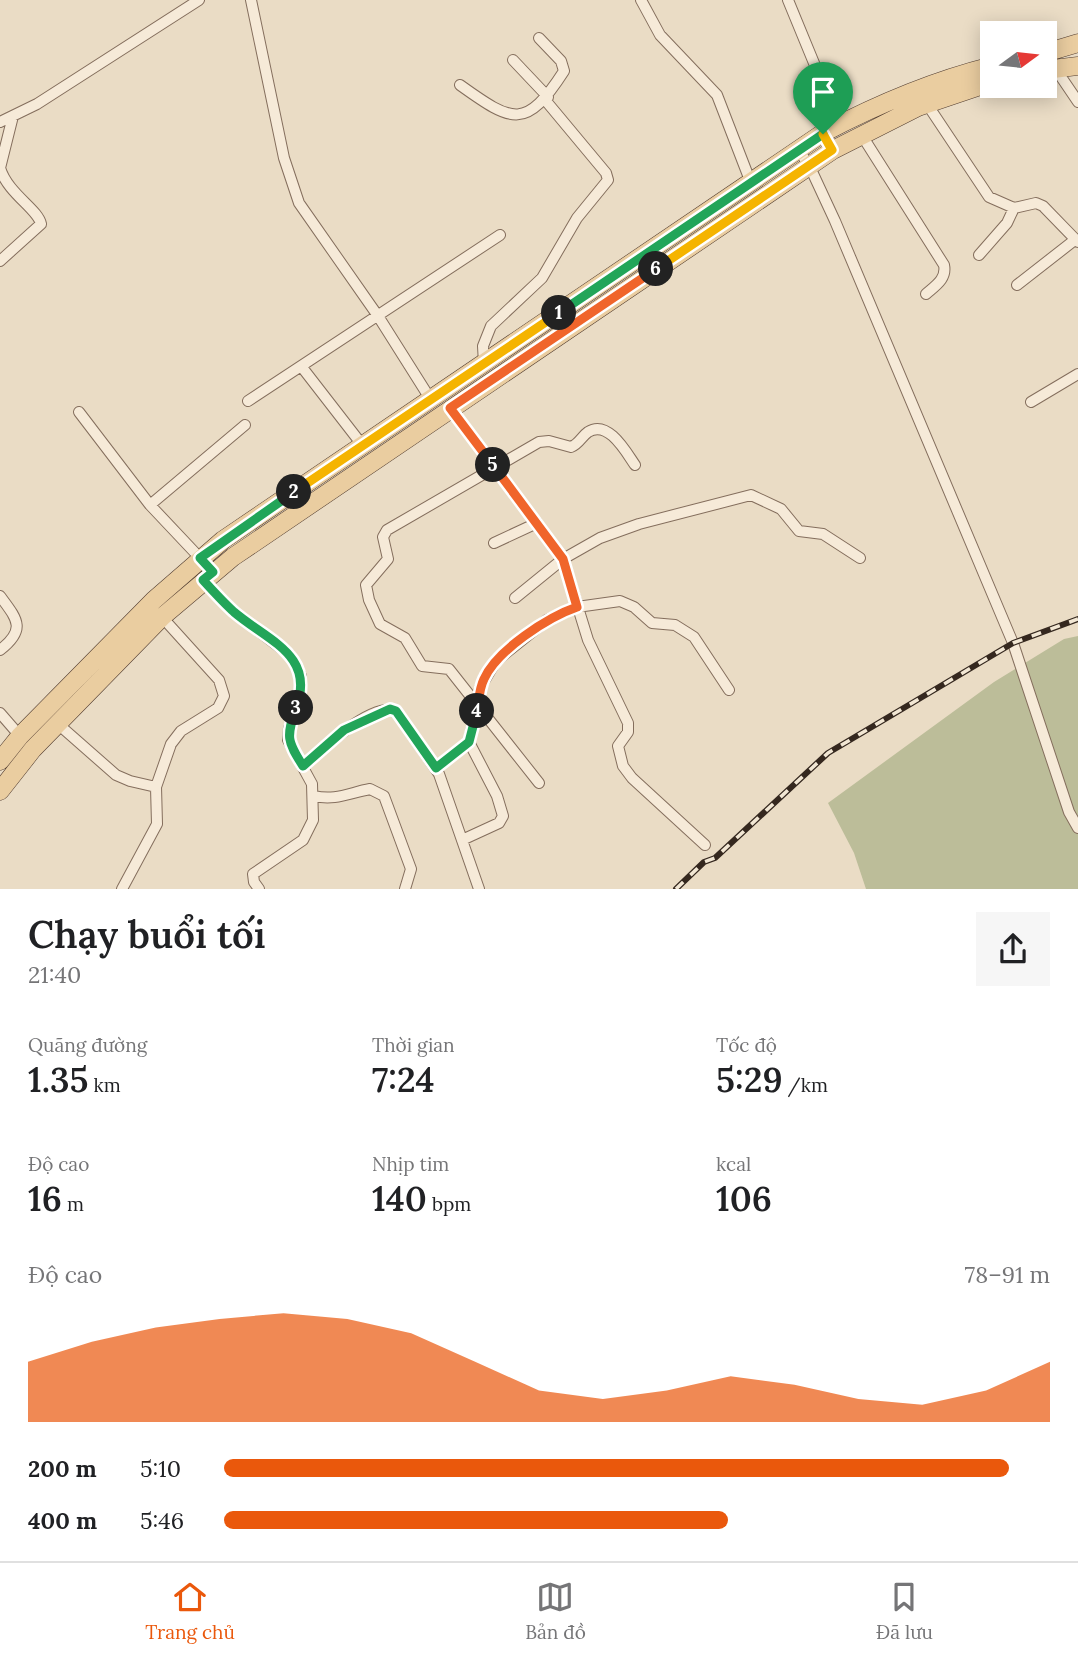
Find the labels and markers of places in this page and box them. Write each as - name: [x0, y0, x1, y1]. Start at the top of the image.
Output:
- pin: [793, 62, 853, 134]
- pin: 6: [638, 252, 674, 286]
- pin: 1: [542, 296, 576, 330]
- pin: 5: [476, 448, 510, 482]
- pin: 2: [276, 475, 312, 510]
- pin: 3: [278, 690, 314, 726]
- pin: 4: [460, 694, 494, 728]

